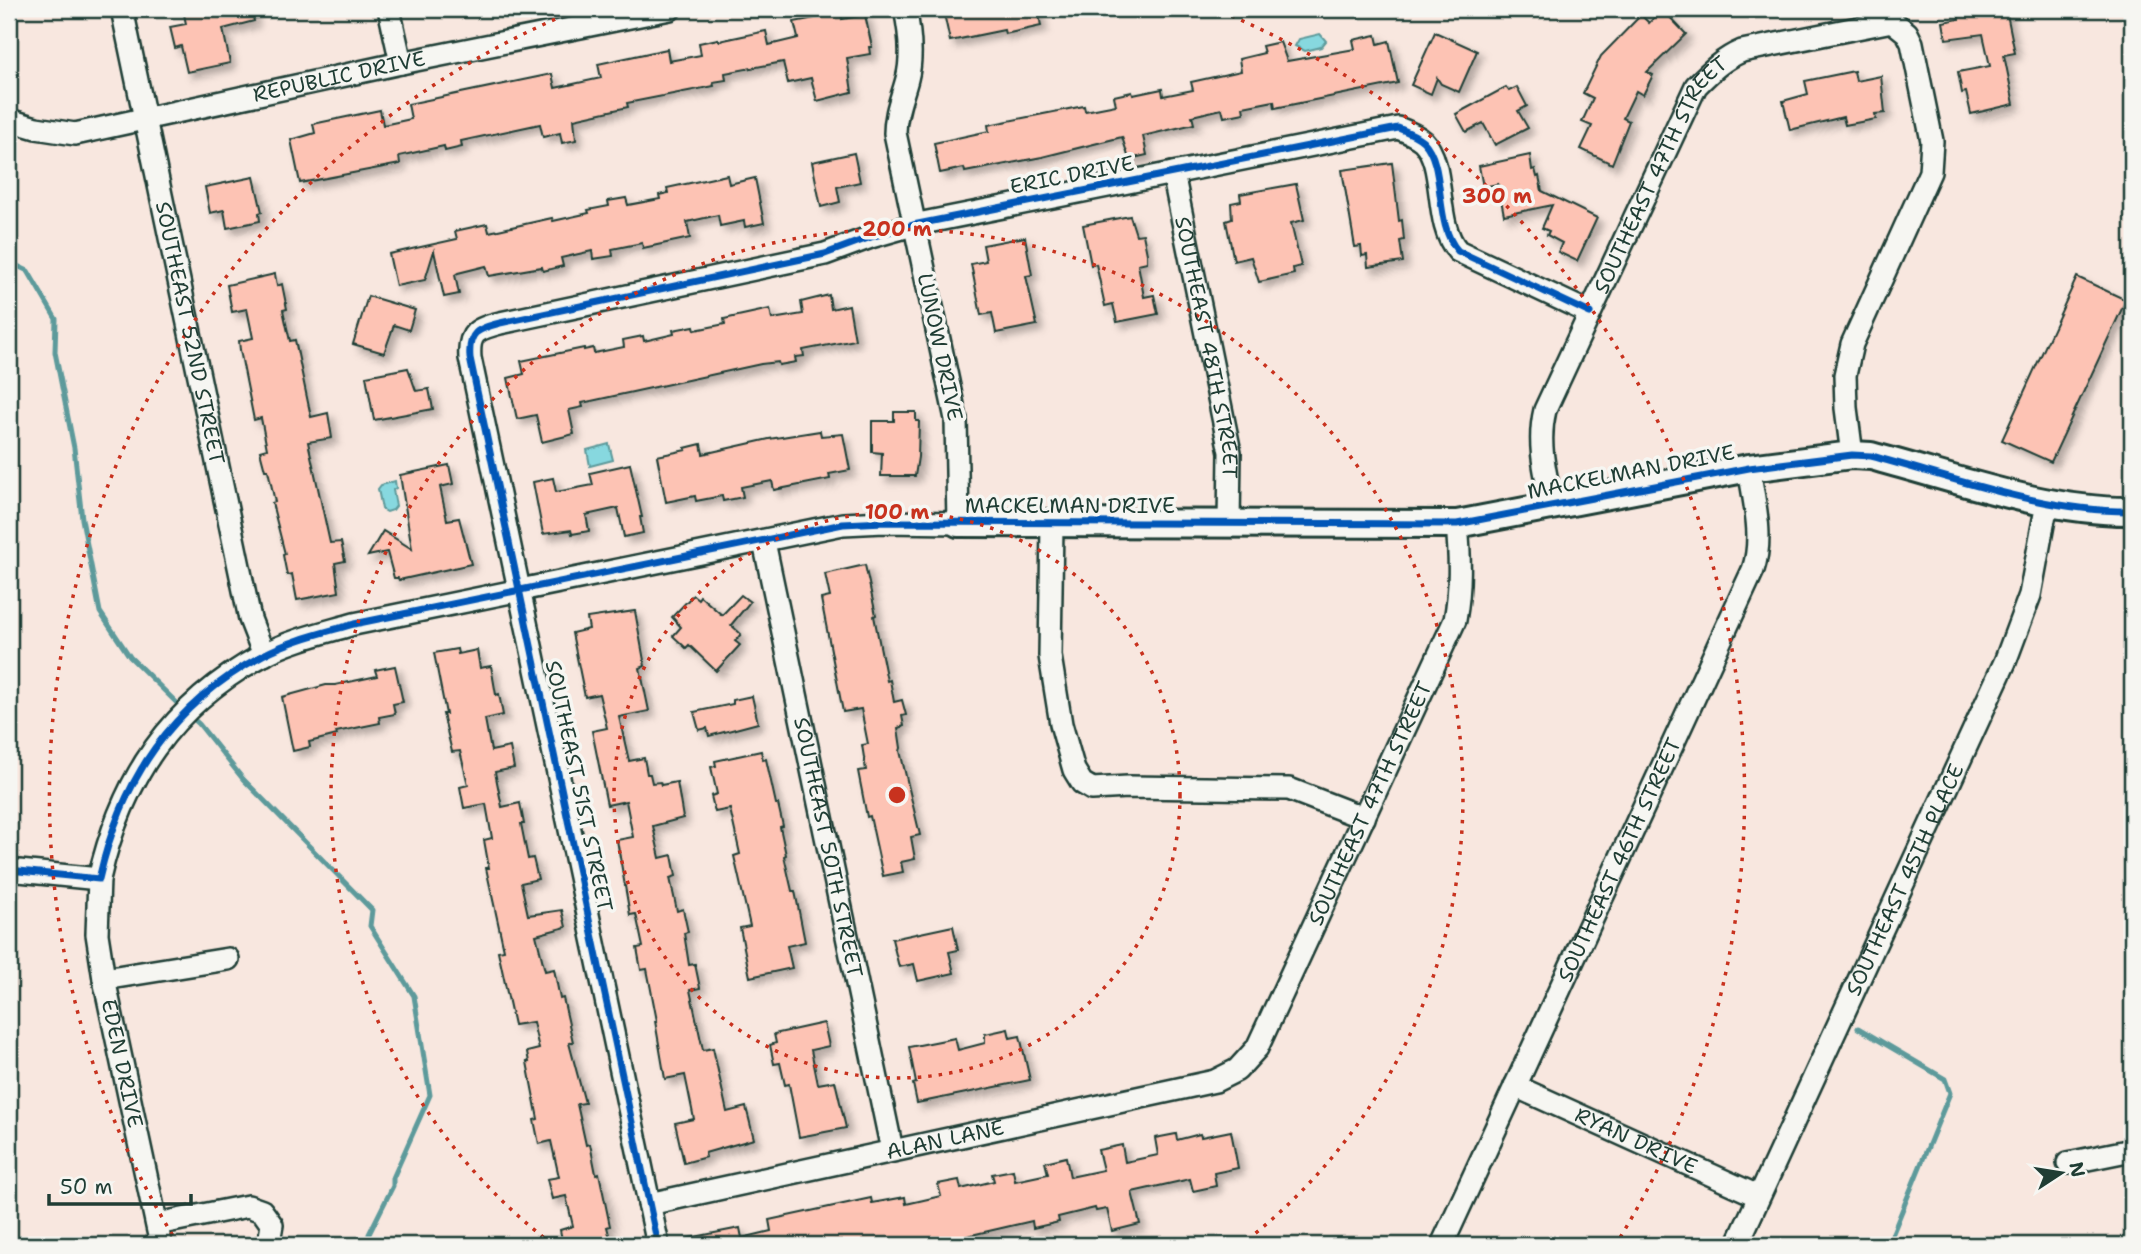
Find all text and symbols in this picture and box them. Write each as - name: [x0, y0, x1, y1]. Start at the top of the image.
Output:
- street label: REPUBLIC DRIVE: [250, 44, 428, 109]
- street label: SOUTHEAST 47TH STREET: [1587, 49, 1733, 298]
- street label: ERIC DRIVE: [1007, 149, 1137, 201]
- text: 300 m: [1462, 182, 1532, 210]
- street label: SOUTHEAST 52ND STREET: [149, 199, 231, 467]
- street label: SOUTHEAST 48TH STREET: [1168, 214, 1244, 479]
- text: 200 m: [862, 215, 932, 243]
- street label: LUNOW DRIVE: [911, 271, 969, 423]
- street label: MACKELMAN DRIVE: [1525, 438, 1737, 506]
- street label: MACKELMAN DRIVE: [965, 492, 1175, 520]
- text: 100 m: [865, 498, 929, 526]
- street label: SOUTHEAST 51ST STREET: [539, 658, 619, 914]
- street label: SOUTHEAST 47TH STREET: [1302, 677, 1439, 930]
- street label: SOUTHEAST 50TH STREET: [787, 715, 869, 980]
- street label: SOUTHEAST 46TH STREET: [1551, 733, 1688, 987]
- street label: SOUTHEAST 45TH PLACE: [1840, 759, 1970, 1000]
- centre of rings: [885, 783, 909, 807]
- street label: EDEN DRIVE: [95, 997, 149, 1130]
- street label: RYAN DRIVE: [1570, 1101, 1702, 1181]
- street label: ALAN LANE: [883, 1113, 1007, 1166]
- north arrow: [2025, 1138, 2096, 1208]
- text: N: [2063, 1160, 2091, 1180]
- scale bar: [49, 1163, 191, 1207]
- text: 50 m: [60, 1173, 113, 1201]

